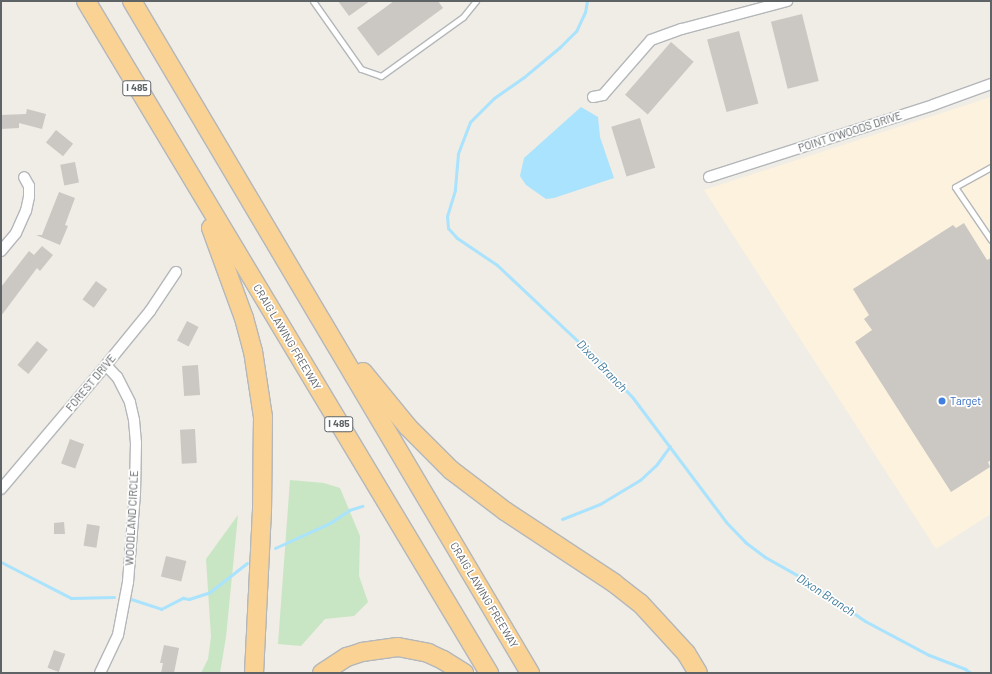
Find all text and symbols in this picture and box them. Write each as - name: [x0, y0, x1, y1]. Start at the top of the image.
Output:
- road number: I 485: [122, 80, 152, 96]
- street label: POINT O'WOODS DRIVE: [796, 109, 904, 155]
- street label: CRAIG LAWING FREEWAY: [250, 282, 324, 392]
- water label: Dixon Branch: [574, 337, 630, 395]
- street label: FOREST DRIVE: [63, 352, 119, 414]
- place label: Target: [950, 394, 981, 408]
- marker: Target: [937, 396, 947, 406]
- road number: I 485: [324, 416, 354, 432]
- street label: WOODLAND CIRCLE: [123, 470, 141, 566]
- street label: CRAIG LAWING FREEWAY: [447, 540, 521, 650]
- water label: Dixon Branch: [794, 571, 858, 619]

